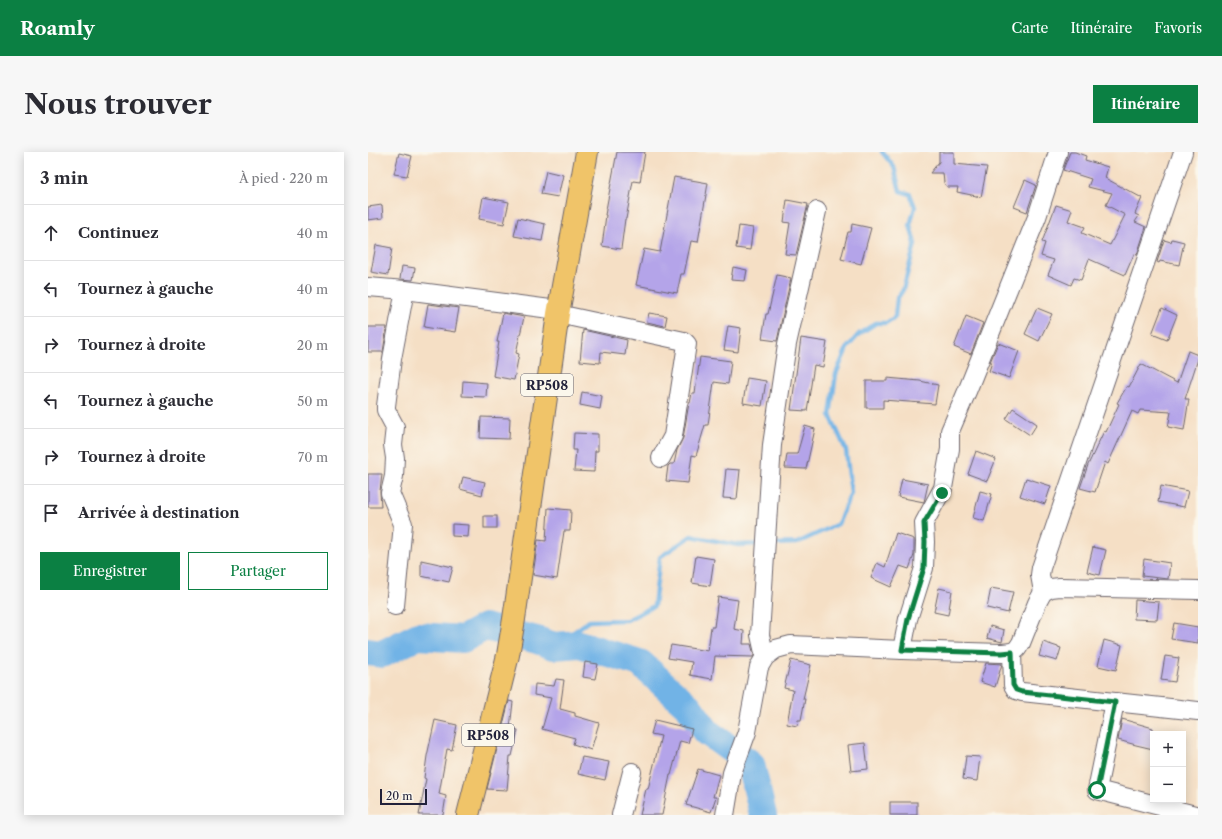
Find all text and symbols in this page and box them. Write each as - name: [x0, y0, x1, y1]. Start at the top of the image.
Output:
- text: Roamly: [20, 17, 95, 40]
- text: Carte: [1012, 19, 1048, 37]
- text: Itinéraire: [1070, 19, 1132, 37]
- text: Favoris: [1154, 19, 1202, 37]
- button: Itinéraire: [1093, 85, 1198, 123]
- text: Nous trouver: [24, 87, 212, 121]
- text: 3 min: [40, 168, 89, 188]
- text: À pied · 220 m: [239, 170, 328, 186]
- icon: ahead: [40, 222, 62, 244]
- text: Continuez: [78, 223, 159, 242]
- text: 40 m: [297, 225, 328, 241]
- icon: left: [40, 278, 62, 300]
- text: Tournez à gauche: [78, 279, 214, 298]
- text: 40 m: [297, 281, 328, 297]
- icon: right: [40, 334, 62, 356]
- text: Tournez à droite: [78, 335, 206, 354]
- text: 20 m: [297, 337, 328, 353]
- road number: RP508: [521, 374, 573, 396]
- icon: left: [40, 390, 62, 412]
- text: Tournez à gauche: [78, 391, 214, 410]
- text: 50 m: [297, 393, 328, 409]
- icon: right: [40, 446, 62, 468]
- text: Tournez à droite: [78, 447, 206, 466]
- text: 70 m: [298, 449, 328, 465]
- route end: [933, 484, 951, 502]
- icon: arrive: [40, 502, 62, 524]
- text: Arrivée à destination: [78, 503, 240, 522]
- button: Enregistrer: [40, 552, 180, 590]
- button: Partager: [188, 552, 328, 590]
- road number: RP508: [462, 724, 514, 746]
- map controls: [1150, 731, 1186, 803]
- button: +: [1150, 731, 1186, 767]
- button: −: [1150, 767, 1186, 803]
- route start: [1088, 781, 1106, 799]
- scale bar: [380, 787, 427, 806]
- text: 20 m: [386, 789, 412, 803]

